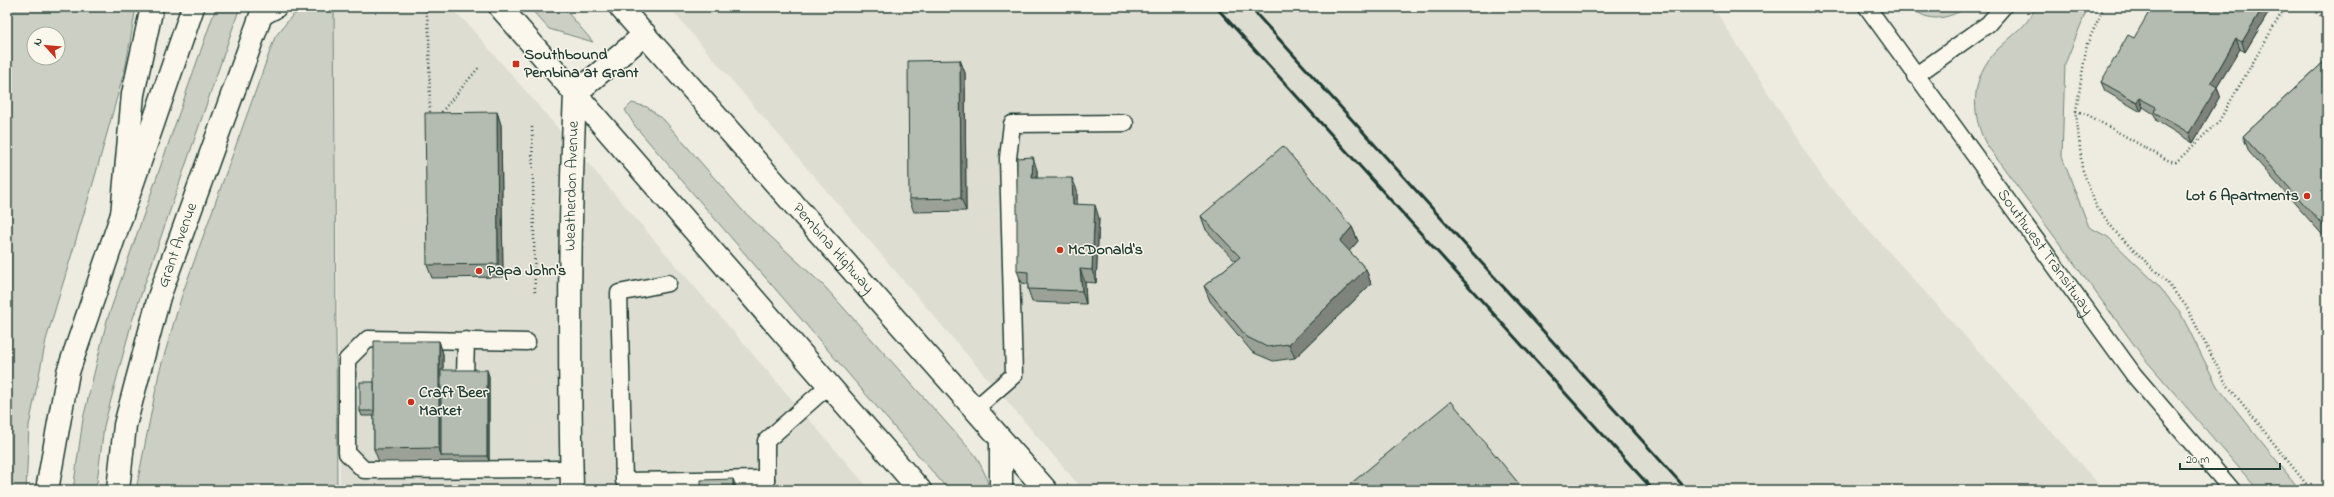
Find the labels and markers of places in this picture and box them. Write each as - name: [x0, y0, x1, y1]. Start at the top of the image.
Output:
- place label: Southbound Pembina at Grant: [524, 43, 639, 85]
- marker: Southbound Pembina at Grant: [511, 59, 521, 69]
- place label: Lot 6 Apartments: [2186, 184, 2299, 208]
- marker: Lot 6 Apartments: [2302, 191, 2312, 201]
- place label: McDonald's: [1068, 238, 1143, 262]
- marker: McDonald's: [1055, 245, 1065, 255]
- place label: Papa John's: [487, 259, 566, 283]
- marker: Papa John's: [474, 266, 484, 276]
- place label: Craft Beer Market: [419, 381, 489, 423]
- marker: Craft Beer Market: [406, 397, 416, 407]

